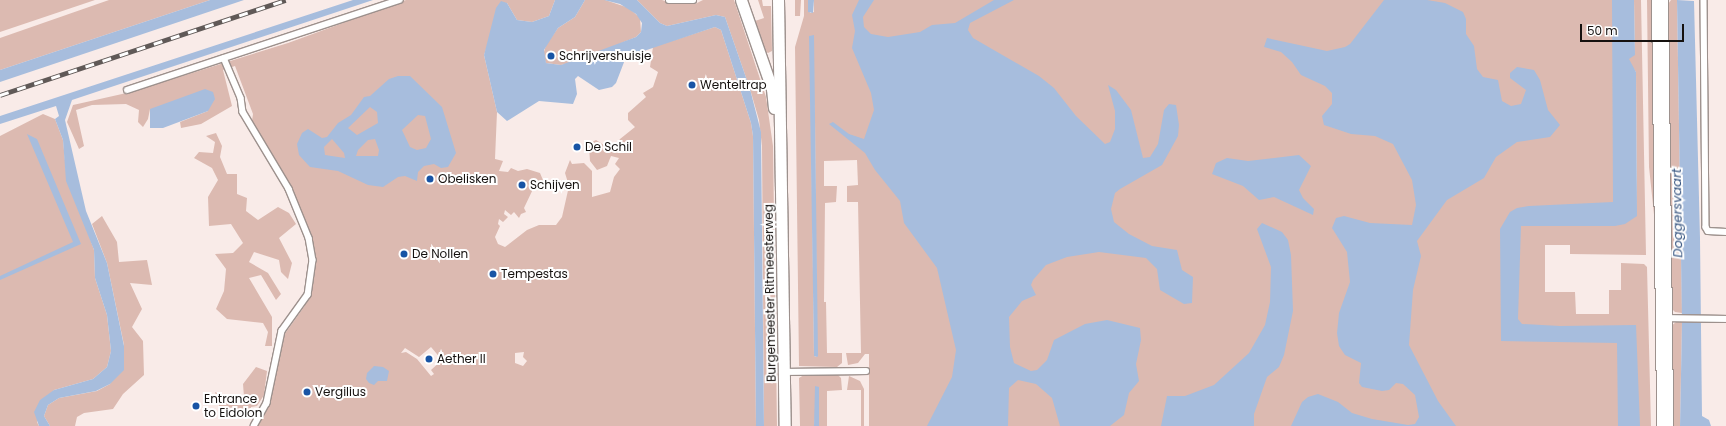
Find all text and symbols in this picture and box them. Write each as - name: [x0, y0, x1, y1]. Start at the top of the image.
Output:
- scale bar: [1582, 16, 1686, 42]
- text: 50 m: [1587, 22, 1618, 39]
- place label: Schrijvershuisje: [559, 49, 651, 63]
- marker: Schrijvershuisje: [546, 51, 556, 61]
- place label: Wenteltrap: [700, 78, 767, 92]
- marker: Wenteltrap: [687, 80, 697, 90]
- place label: De Schil: [585, 140, 632, 154]
- marker: De Schil: [572, 142, 582, 152]
- water label: Doggersvaart: [1669, 168, 1687, 258]
- place label: Obelisken: [438, 172, 496, 186]
- marker: Obelisken: [425, 174, 435, 184]
- place label: Schijven: [530, 178, 580, 192]
- marker: Schijven: [517, 180, 527, 190]
- street label: Burgemeester Ritmeesterweg: [761, 204, 779, 382]
- place label: De Nollen: [412, 247, 468, 261]
- marker: De Nollen: [399, 249, 409, 259]
- place label: Tempestas: [501, 267, 568, 281]
- marker: Tempestas: [488, 269, 498, 279]
- place label: Aether II: [437, 352, 486, 366]
- marker: Aether II: [424, 354, 434, 364]
- place label: Vergilius: [315, 385, 366, 399]
- marker: Vergilius: [302, 387, 312, 397]
- place label: Entrance to Eidolon: [204, 392, 262, 420]
- marker: Entrance to Eidolon: [191, 401, 201, 411]

